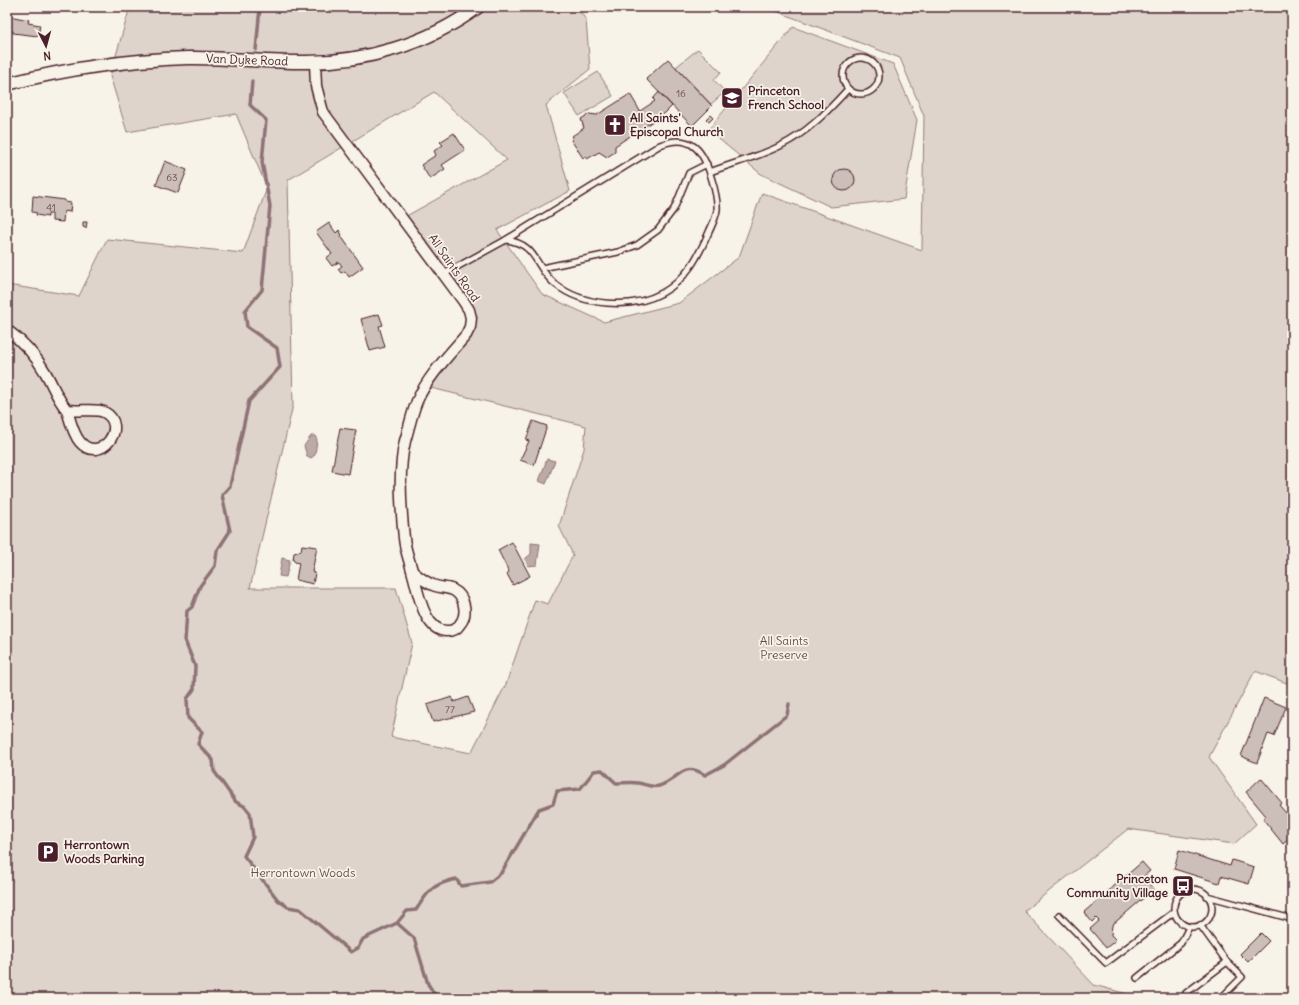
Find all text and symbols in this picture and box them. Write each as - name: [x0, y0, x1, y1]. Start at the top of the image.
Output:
- north arrow: [26, 26, 66, 66]
- text: N: [43, 49, 52, 63]
- street label: Van Dyke Road: [206, 51, 288, 68]
- place label: Princeton French School: [748, 83, 824, 112]
- school or university icon: Princeton French School: [719, 85, 745, 111]
- house number: 16: [676, 87, 686, 100]
- place label: All Saints' Episcopal Church: [630, 110, 724, 140]
- church icon: All Saints' Episcopal Church: [602, 112, 628, 138]
- house number: 63: [166, 171, 178, 184]
- house number: 41: [46, 201, 56, 214]
- street label: All Saints Road: [425, 231, 483, 305]
- park label: All Saints Preserve: [760, 633, 808, 662]
- house number: 77: [445, 703, 455, 716]
- place label: Herrontown Woods Parking: [64, 837, 145, 867]
- parking icon: Herrontown Woods Parking: [35, 839, 61, 865]
- park label: Herrontown Woods: [251, 865, 355, 880]
- place label: Princeton Community Village: [1067, 871, 1169, 901]
- bus stop icon: Princeton Community Village: [1170, 873, 1196, 899]

